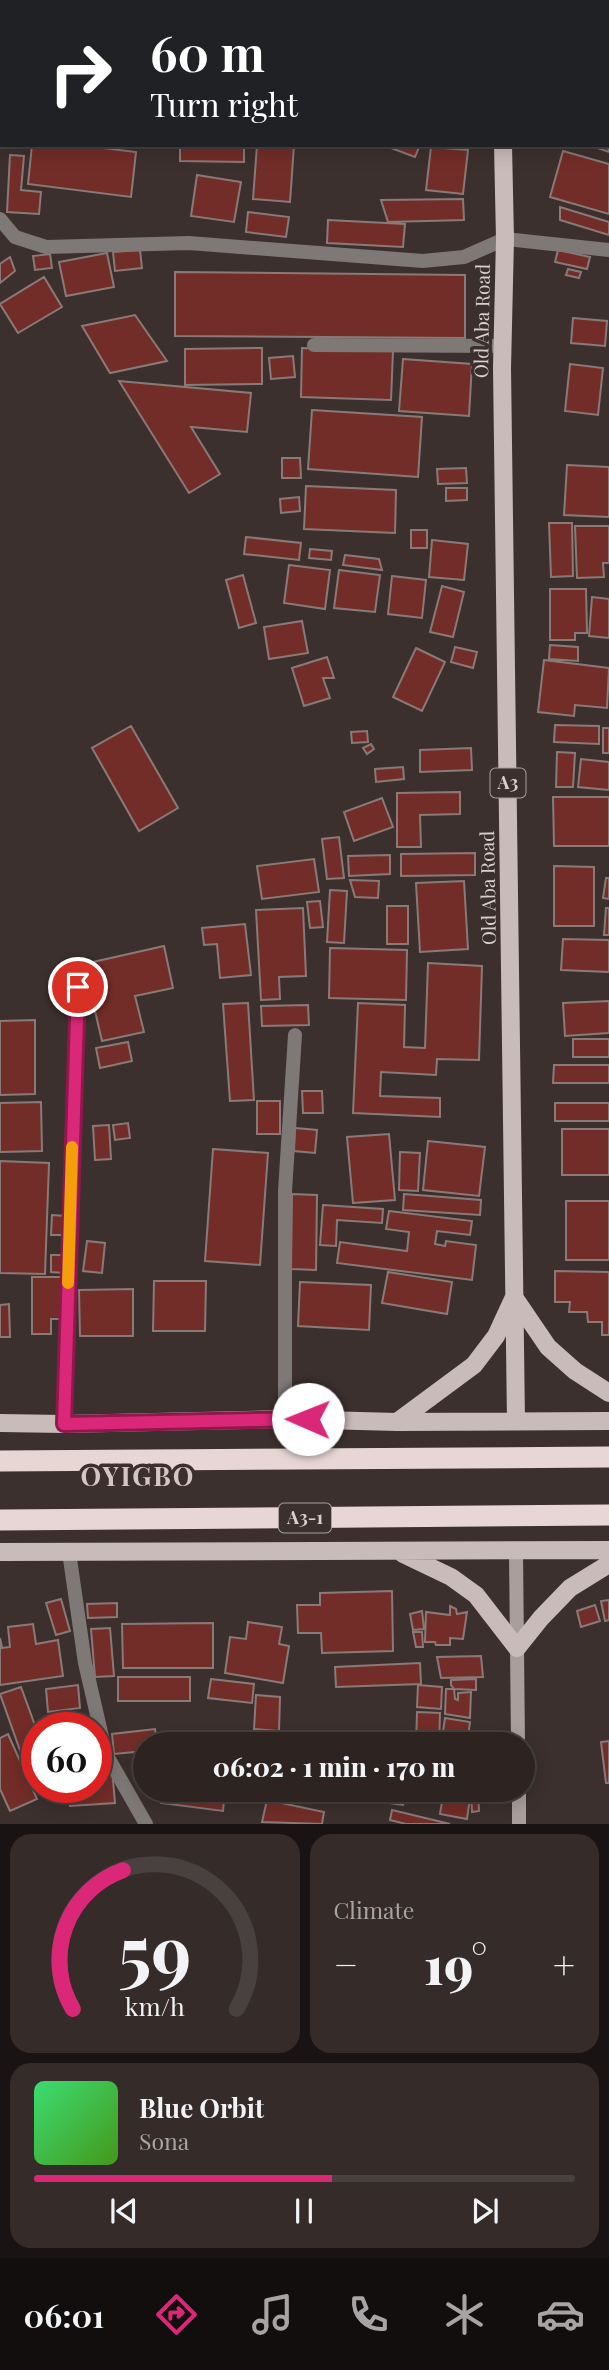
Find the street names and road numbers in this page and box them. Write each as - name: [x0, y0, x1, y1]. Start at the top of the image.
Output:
- street label: Old Aba Road: [467, 264, 495, 378]
- road number: A3: [490, 768, 526, 798]
- street label: Old Aba Road: [473, 831, 501, 945]
- road number: A3-1: [279, 1504, 331, 1532]

